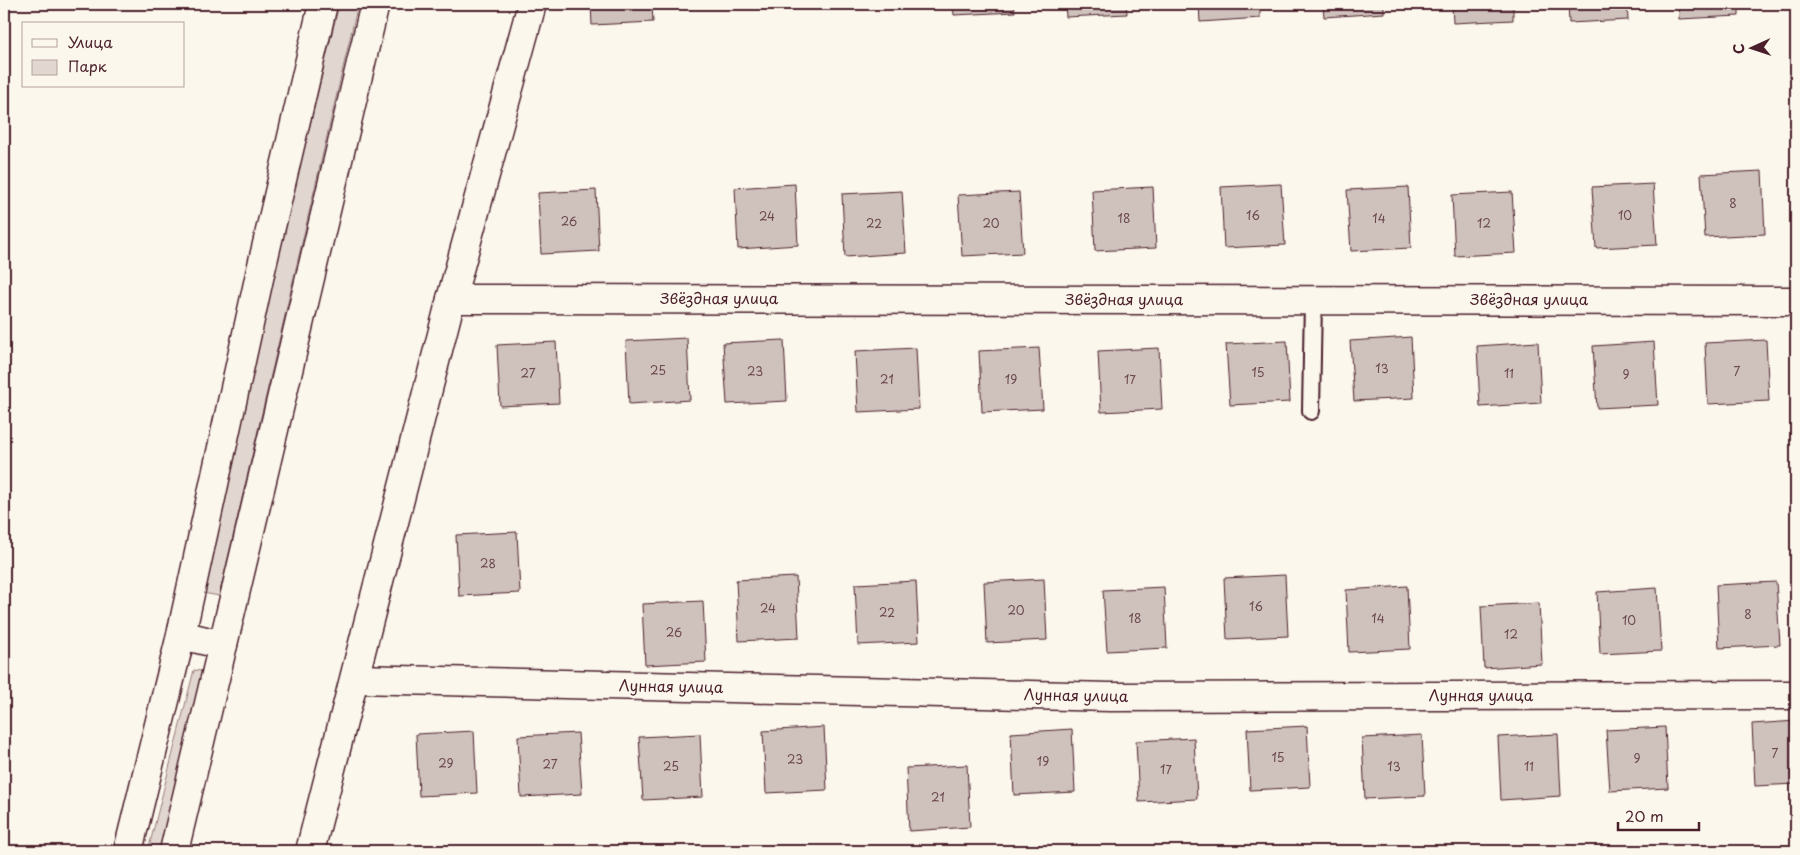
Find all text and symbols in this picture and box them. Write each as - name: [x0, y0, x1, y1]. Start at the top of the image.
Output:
- legend: [22, 22, 185, 88]
- north arrow: [1728, 22, 1778, 72]
- text: Улица: [68, 30, 113, 53]
- text: С: [1728, 43, 1749, 55]
- text: Парк: [68, 54, 107, 77]
- house number: 8: [1729, 194, 1737, 212]
- house number: 16: [1246, 206, 1260, 224]
- house number: 10: [1618, 206, 1632, 224]
- house number: 24: [759, 207, 775, 225]
- house number: 18: [1118, 209, 1130, 227]
- house number: 14: [1372, 209, 1386, 227]
- house number: 26: [561, 212, 577, 230]
- house number: 22: [866, 214, 882, 232]
- house number: 20: [982, 214, 1000, 232]
- house number: 12: [1477, 214, 1491, 232]
- street label: Звёздная улица: [660, 286, 779, 309]
- street label: Звёздная улица: [1065, 287, 1184, 310]
- street label: Звёздная улица: [1470, 287, 1589, 310]
- house number: 13: [1375, 359, 1389, 377]
- house number: 25: [650, 361, 666, 379]
- house number: 23: [747, 362, 763, 380]
- house number: 7: [1734, 362, 1741, 380]
- house number: 15: [1251, 363, 1265, 381]
- house number: 27: [521, 364, 536, 382]
- house number: 11: [1504, 364, 1514, 382]
- house number: 9: [1622, 365, 1630, 383]
- house number: 21: [880, 370, 894, 388]
- house number: 19: [1005, 370, 1017, 388]
- house number: 17: [1124, 370, 1136, 388]
- house number: 28: [480, 554, 496, 572]
- house number: 16: [1249, 597, 1263, 615]
- house number: 24: [760, 599, 776, 617]
- house number: 20: [1007, 601, 1025, 619]
- house number: 22: [879, 603, 895, 621]
- house number: 8: [1744, 605, 1752, 623]
- house number: 18: [1129, 609, 1141, 627]
- house number: 14: [1371, 609, 1385, 627]
- house number: 10: [1622, 611, 1636, 629]
- house number: 26: [666, 623, 682, 641]
- house number: 12: [1504, 625, 1518, 643]
- street label: Лунная улица: [619, 673, 724, 698]
- street label: Лунная улица: [1024, 682, 1129, 707]
- street label: Лунная улица: [1429, 683, 1534, 706]
- house number: 7: [1772, 744, 1779, 762]
- house number: 15: [1271, 748, 1285, 766]
- house number: 9: [1633, 749, 1641, 767]
- house number: 23: [787, 750, 803, 768]
- house number: 19: [1037, 752, 1049, 770]
- house number: 29: [438, 754, 454, 772]
- house number: 27: [543, 755, 558, 773]
- house number: 25: [663, 757, 679, 775]
- house number: 13: [1387, 757, 1401, 775]
- house number: 11: [1524, 757, 1534, 775]
- house number: 17: [1160, 760, 1172, 778]
- house number: 21: [931, 788, 945, 806]
- scale bar: [1618, 800, 1699, 832]
- text: 20 m: [1625, 804, 1664, 827]

